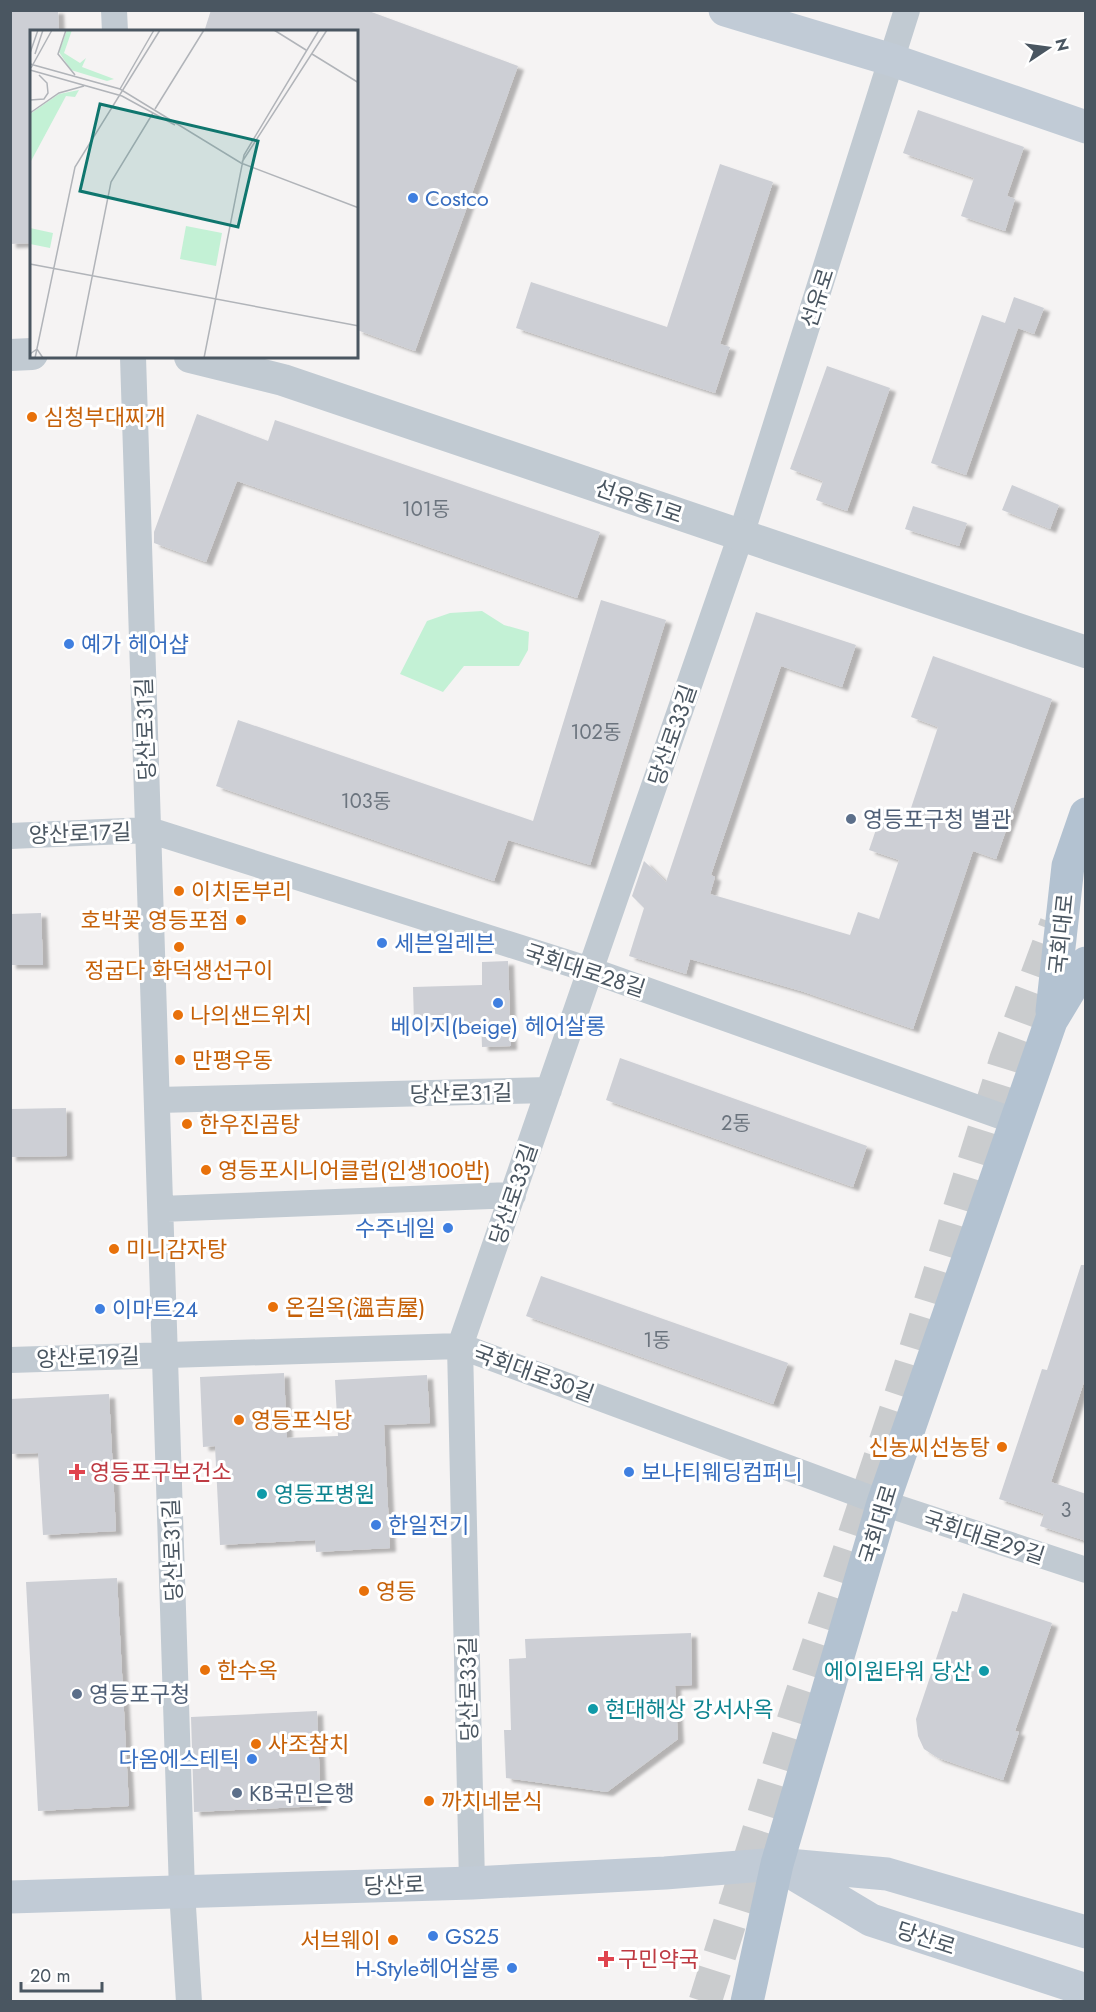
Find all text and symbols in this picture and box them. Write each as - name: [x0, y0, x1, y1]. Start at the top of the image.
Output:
- north arrow: [1018, 18, 1078, 78]
- inset map: [30, 30, 358, 358]
- text: N: [1049, 36, 1075, 54]
- place label: Costco: [425, 182, 489, 214]
- marker: Costco: [406, 191, 420, 205]
- street label: 선유로: [792, 264, 842, 332]
- place label: 심청부대찌개: [44, 401, 165, 433]
- marker: 심청부대찌개: [25, 410, 39, 424]
- street label: 선유동1로: [591, 471, 687, 531]
- house number: 101동: [402, 495, 450, 524]
- place label: 예가 헤어샵: [81, 628, 189, 660]
- marker: 예가 헤어샵: [62, 637, 76, 651]
- street label: 당산로31길: [127, 677, 163, 781]
- street label: 당산로33길: [640, 680, 704, 790]
- house number: 102동: [571, 718, 621, 747]
- house number: 103동: [341, 787, 391, 816]
- place label: 영등포구청 별관: [863, 803, 1011, 835]
- marker: 영등포구청 별관: [844, 812, 858, 826]
- street label: 양산로17길: [28, 815, 132, 851]
- place label: 이치돈부리: [191, 875, 292, 907]
- marker: 이치돈부리: [172, 884, 186, 898]
- street label: 국회대로: [1041, 892, 1081, 976]
- place label: 호박꽃 영등포점: [81, 904, 229, 936]
- marker: 호박꽃 영등포점: [234, 913, 248, 927]
- place label: 세븐일레븐: [394, 927, 495, 959]
- street label: 국회대로28길: [520, 935, 650, 1005]
- marker: 세븐일레븐: [375, 936, 389, 950]
- marker: 정굽다 화덕생선구이: [172, 940, 186, 954]
- place label: 정굽다 화덕생선구이: [85, 954, 273, 986]
- marker: 베이지(beige) 헤어살롱: [491, 996, 505, 1010]
- place label: 나의샌드위치: [190, 999, 311, 1031]
- marker: 나의샌드위치: [171, 1008, 185, 1022]
- place label: 베이지(beige) 헤어살롱: [390, 1010, 606, 1042]
- place label: 만평우동: [192, 1044, 273, 1076]
- marker: 만평우동: [173, 1053, 187, 1067]
- street label: 당산로31길: [409, 1076, 513, 1110]
- place label: 한우진곰탕: [199, 1108, 300, 1140]
- house number: 2동: [721, 1109, 751, 1138]
- marker: 한우진곰탕: [180, 1117, 194, 1131]
- street label: 당산로33길: [481, 1139, 545, 1249]
- place label: 영등포시니어클럽(인생100반): [218, 1154, 491, 1186]
- marker: 영등포시니어클럽(인생100반): [199, 1163, 213, 1177]
- place label: 수주네일: [355, 1212, 436, 1244]
- marker: 수주네일: [441, 1221, 455, 1235]
- place label: 미니감자탕: [126, 1233, 227, 1265]
- marker: 미니감자탕: [107, 1242, 121, 1256]
- place label: 온길옥(溫吉屋): [285, 1291, 425, 1323]
- place label: 이마트24: [112, 1293, 198, 1325]
- marker: 온길옥(溫吉屋): [266, 1300, 280, 1314]
- marker: 이마트24: [93, 1302, 107, 1316]
- house number: 1동: [643, 1326, 671, 1355]
- street label: 국회대로30길: [469, 1336, 599, 1410]
- street label: 양산로19길: [36, 1339, 140, 1375]
- place label: 영등포식당: [251, 1404, 352, 1436]
- marker: 영등포식당: [232, 1413, 246, 1427]
- place label: 신농씨선농탕: [869, 1431, 990, 1463]
- marker: 신농씨선농탕: [995, 1440, 1009, 1454]
- place label: 영등포구보건소: [90, 1456, 232, 1488]
- place label: 보나티웨딩컴퍼니: [641, 1456, 803, 1488]
- marker: 영등포구보건소: [68, 1463, 86, 1481]
- marker: 보나티웨딩컴퍼니: [622, 1465, 636, 1479]
- place label: 영등포병원: [274, 1478, 375, 1510]
- street label: 국회대로: [851, 1481, 905, 1567]
- marker: 영등포병원: [255, 1487, 269, 1501]
- house number: 3: [1061, 1496, 1072, 1525]
- street label: 당산로31길: [154, 1498, 190, 1602]
- street label: 국회대로29길: [919, 1502, 1049, 1572]
- place label: 한일전기: [388, 1509, 469, 1541]
- marker: 한일전기: [369, 1518, 383, 1532]
- place label: 영등: [376, 1575, 416, 1607]
- marker: 영등: [357, 1584, 371, 1598]
- street label: 당산로33길: [451, 1636, 485, 1742]
- place label: 한수옥: [217, 1654, 278, 1686]
- place label: 에이원타워 당산: [824, 1655, 972, 1687]
- marker: 한수옥: [198, 1663, 212, 1677]
- marker: 에이원타워 당산: [977, 1664, 991, 1678]
- place label: 영등포구청: [89, 1678, 190, 1710]
- marker: 영등포구청: [70, 1687, 84, 1701]
- place label: 현대해상 강서사옥: [605, 1693, 774, 1725]
- marker: 현대해상 강서사옥: [586, 1702, 600, 1716]
- place label: 사조참치: [268, 1728, 349, 1760]
- marker: 사조참치: [249, 1737, 263, 1751]
- place label: 다옴에스테틱: [119, 1743, 240, 1775]
- marker: 다옴에스테틱: [245, 1752, 259, 1766]
- place label: KB국민은행: [249, 1777, 355, 1809]
- place label: 까치네분식: [441, 1785, 542, 1817]
- marker: KB국민은행: [230, 1786, 244, 1800]
- marker: 까치네분식: [422, 1794, 436, 1808]
- street label: 당산로: [363, 1868, 425, 1902]
- street label: 당산로: [892, 1913, 960, 1963]
- place label: GS25: [445, 1920, 499, 1952]
- place label: 서브웨이: [300, 1924, 381, 1956]
- marker: GS25: [426, 1929, 440, 1943]
- marker: 서브웨이: [386, 1933, 400, 1947]
- place label: 구민약국: [618, 1943, 699, 1975]
- place label: H-Style헤어살롱: [355, 1952, 500, 1984]
- marker: 구민약국: [599, 1952, 613, 1966]
- scale bar: [21, 1955, 102, 1993]
- marker: H-Style헤어살롱: [505, 1961, 519, 1975]
- text: 20 m: [30, 1963, 70, 1989]

